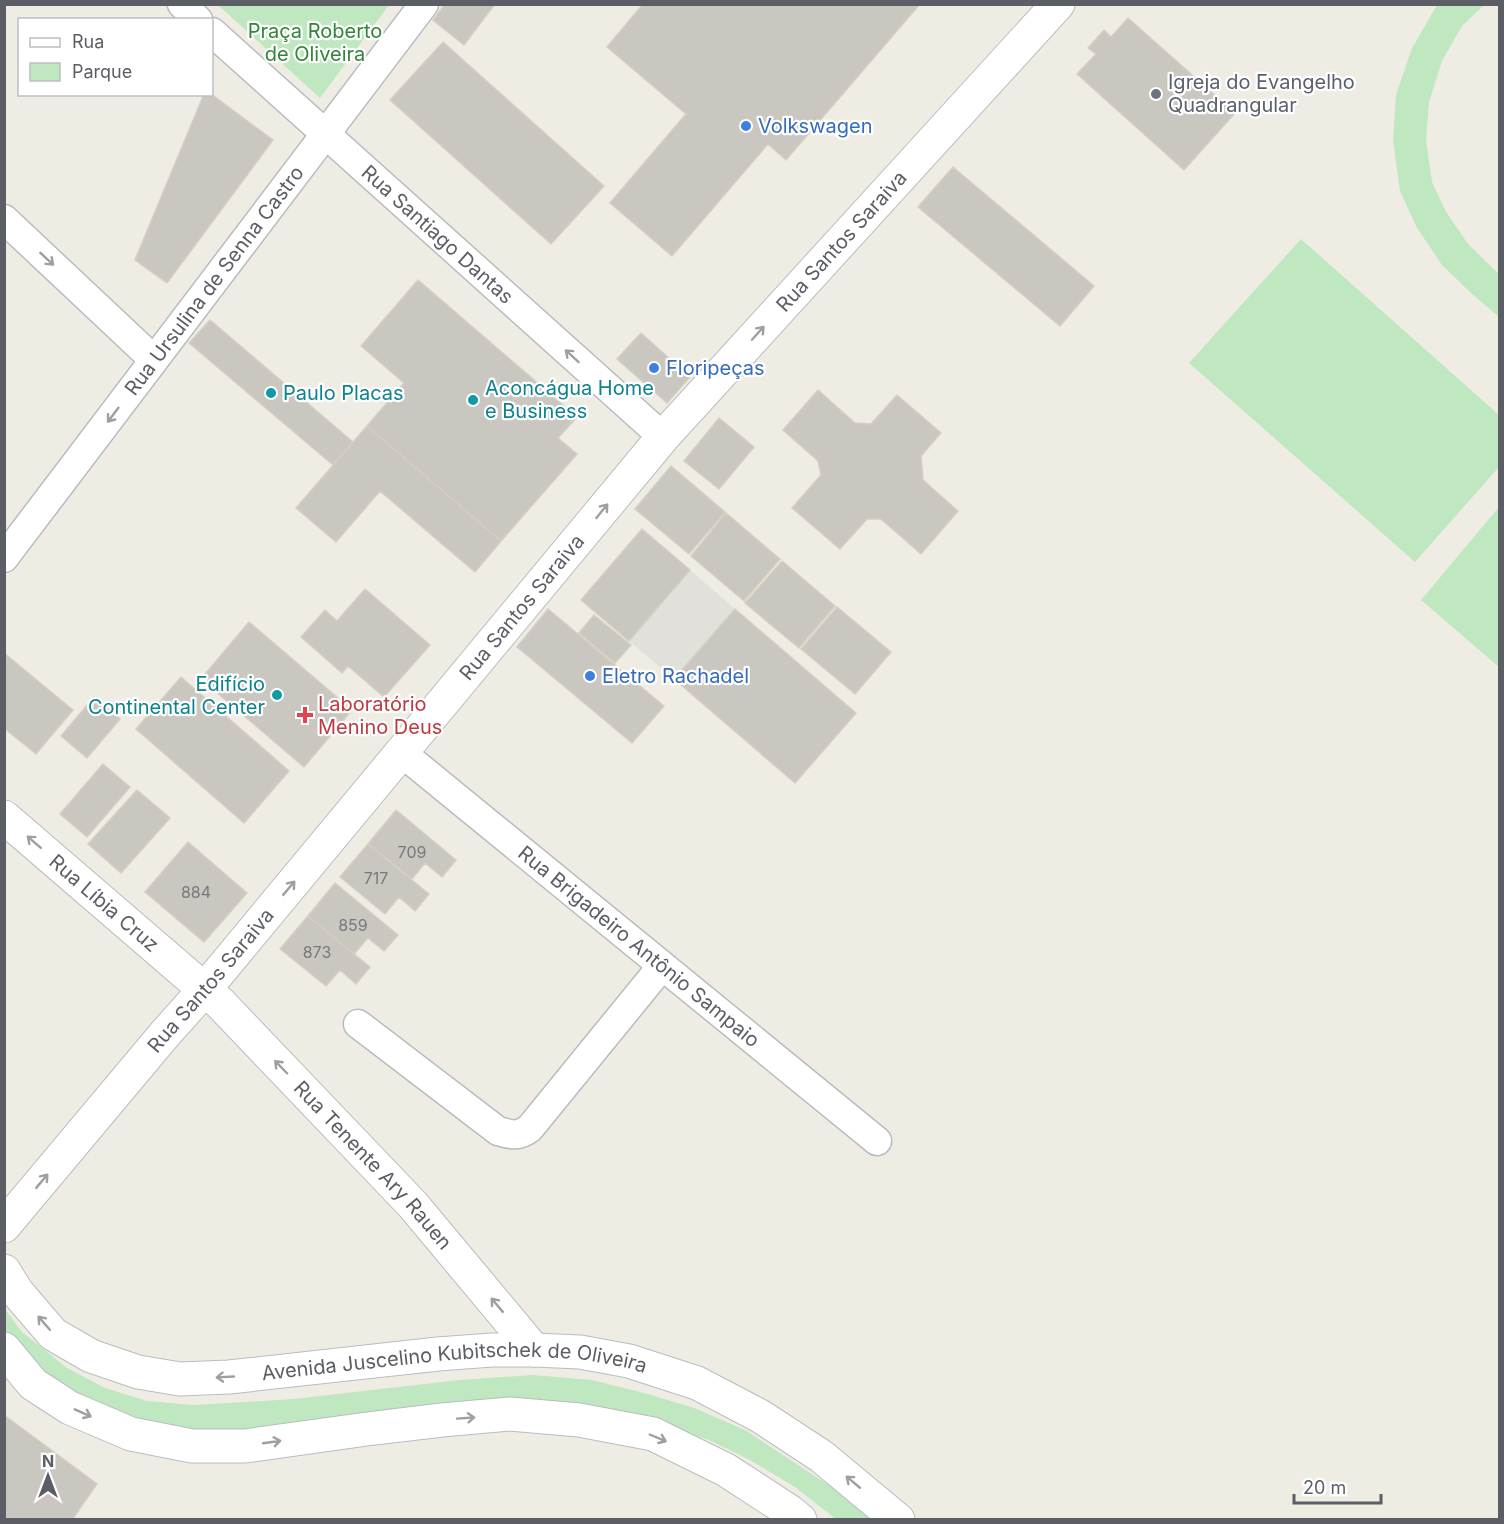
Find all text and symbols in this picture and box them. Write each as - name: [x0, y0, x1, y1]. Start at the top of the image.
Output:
- legend: [18, 18, 213, 96]
- park label: Praça Roberto de Oliveira: [248, 19, 382, 66]
- text: Rua: [72, 31, 104, 52]
- text: Parque: [72, 61, 132, 82]
- place label: Igreja do Evangelho Quadrangular: [1168, 70, 1355, 117]
- marker: Igreja do Evangelho Quadrangular: [1149, 87, 1163, 101]
- place label: Volkswagen: [758, 114, 873, 138]
- marker: Volkswagen: [739, 119, 753, 133]
- street label: Rua Santiago Dantas: [357, 160, 518, 309]
- street label: Rua Ursulina de Senna Castro: [120, 161, 309, 400]
- street label: Rua Santos Saraiva: [771, 166, 912, 317]
- one-way arrow: [39, 252, 54, 266]
- one-way arrow: [751, 326, 765, 341]
- one-way arrow: [565, 349, 580, 363]
- place label: Floripeças: [666, 356, 765, 380]
- marker: Floripeças: [647, 361, 661, 375]
- place label: Aconcágua Home e Business: [485, 376, 654, 423]
- place label: Paulo Placas: [283, 381, 404, 405]
- marker: Paulo Placas: [264, 386, 278, 400]
- marker: Aconcágua Home e Business: [466, 393, 480, 407]
- one-way arrow: [106, 407, 119, 423]
- one-way arrow: [595, 503, 608, 519]
- street label: Rua Santos Saraiva: [454, 529, 589, 685]
- place label: Eletro Rachadel: [602, 664, 749, 688]
- marker: Eletro Rachadel: [583, 669, 597, 683]
- place label: Edifício Continental Center: [88, 672, 265, 719]
- marker: Edifício Continental Center: [270, 688, 284, 702]
- place label: Laboratório Menino Deus: [318, 692, 442, 739]
- marker: Laboratório Menino Deus: [296, 706, 314, 724]
- one-way arrow: [27, 835, 42, 849]
- street label: Rua Brigadeiro Antônio Sampaio: [513, 841, 765, 1052]
- house number: 709: [398, 842, 426, 862]
- street label: Rua Líbia Cruz: [44, 849, 164, 957]
- house number: 717: [364, 868, 388, 888]
- one-way arrow: [283, 880, 296, 896]
- house number: 884: [181, 882, 211, 902]
- street label: Rua Santos Saraiva: [142, 903, 279, 1057]
- house number: 859: [338, 915, 368, 935]
- house number: 873: [303, 942, 331, 962]
- one-way arrow: [274, 1059, 289, 1074]
- street label: Rua Tenente Ary Rauen: [289, 1076, 457, 1254]
- one-way arrow: [35, 1174, 49, 1189]
- one-way arrow: [490, 1297, 503, 1313]
- one-way arrow: [37, 1316, 51, 1331]
- street label: Avenida Juscelino Kubitschek de Oliveira: [260, 1338, 650, 1385]
- one-way arrow: [215, 1371, 235, 1382]
- one-way arrow: [74, 1408, 92, 1420]
- one-way arrow: [455, 1412, 475, 1423]
- one-way arrow: [649, 1432, 667, 1444]
- one-way arrow: [262, 1437, 282, 1448]
- north arrow: [18, 1446, 78, 1506]
- text: N: [42, 1451, 54, 1471]
- scale bar: [1294, 1467, 1381, 1505]
- one-way arrow: [845, 1476, 861, 1489]
- text: 20 m: [1303, 1477, 1346, 1498]

